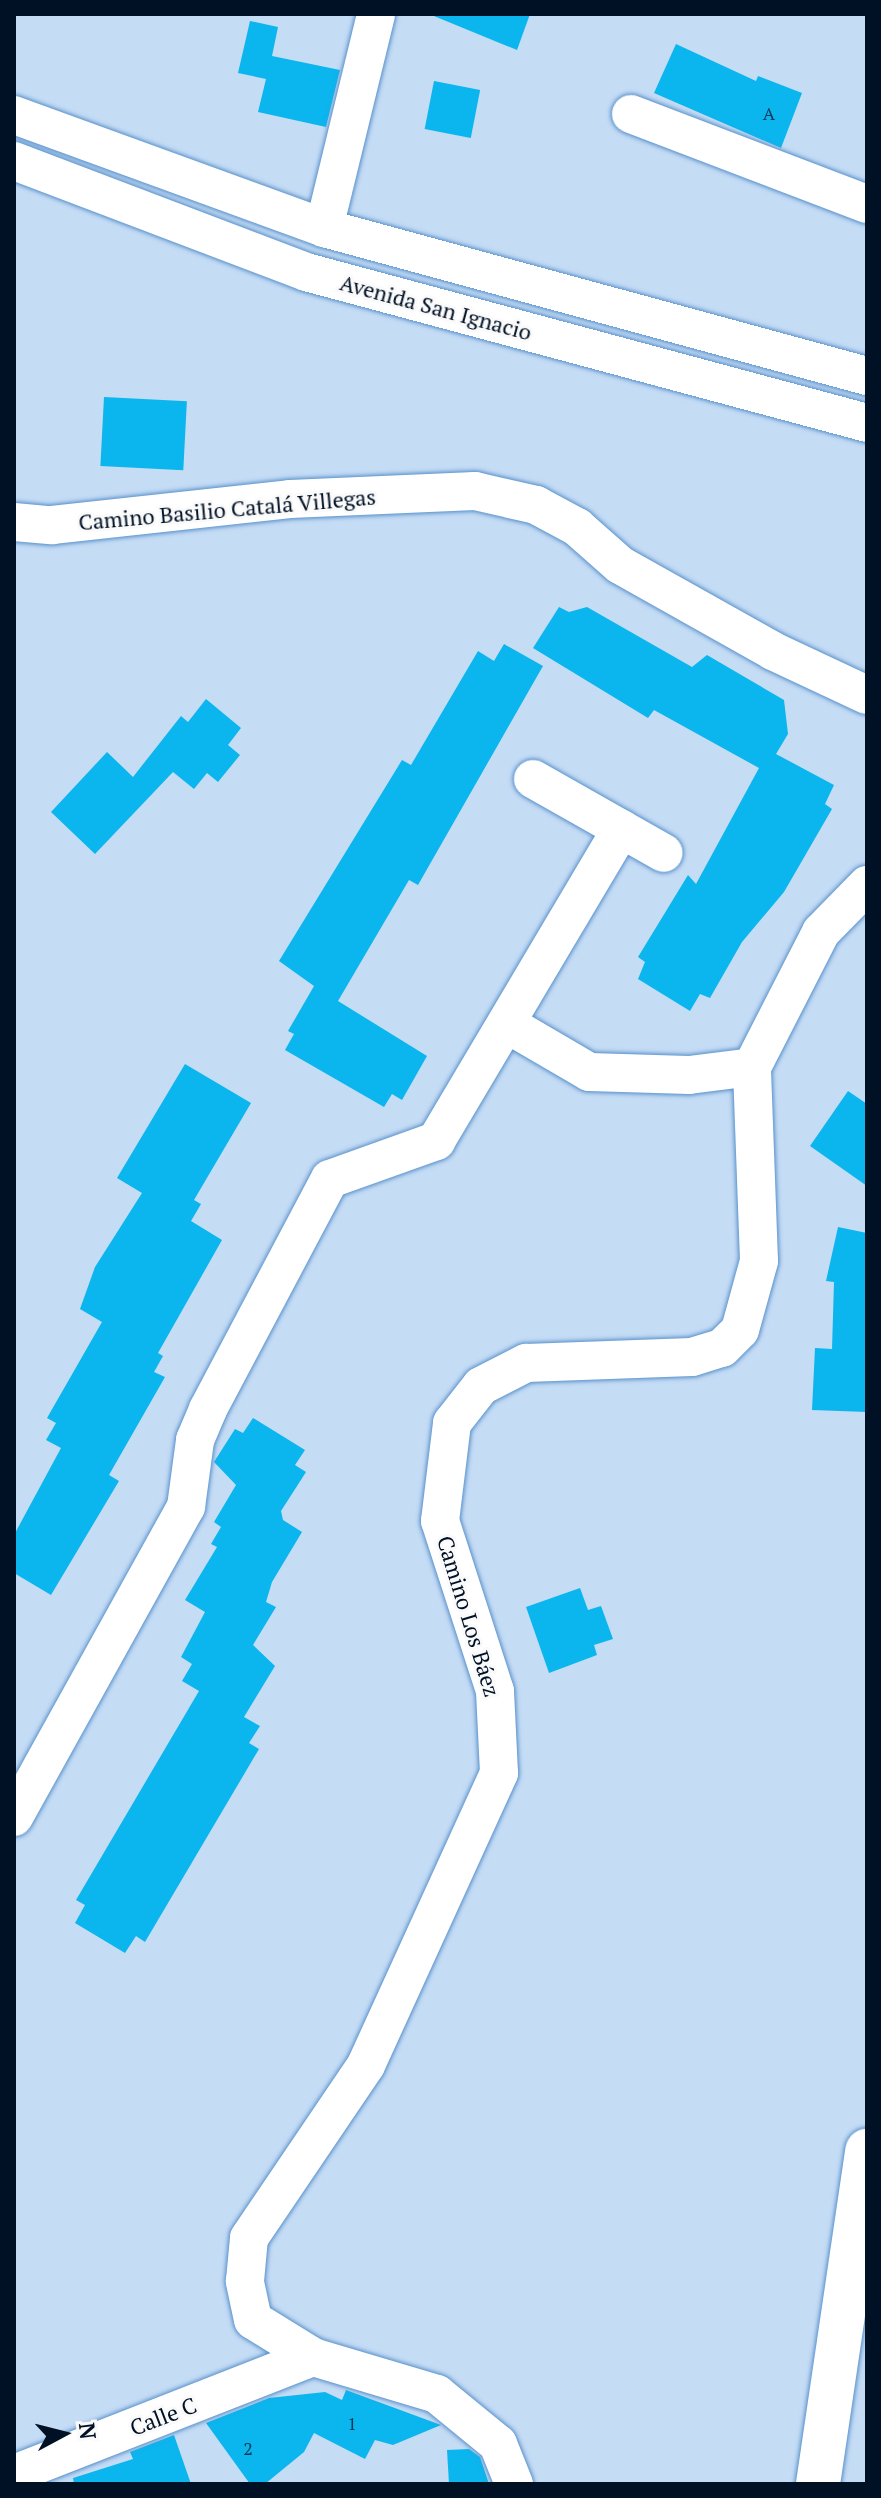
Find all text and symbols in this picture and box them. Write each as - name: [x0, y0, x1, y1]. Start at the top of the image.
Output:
- house number: A: [763, 102, 775, 124]
- street label: Avenida San Ignacio: [337, 269, 535, 345]
- street label: Camino Basilio Catalá Villegas: [77, 483, 377, 535]
- street label: Camino Los Báez: [432, 1532, 506, 1700]
- street label: Calle C: [126, 2391, 200, 2441]
- north arrow: [24, 2394, 104, 2474]
- house number: 1: [347, 2412, 357, 2434]
- text: N: [73, 2421, 104, 2441]
- house number: 2: [243, 2437, 253, 2459]

